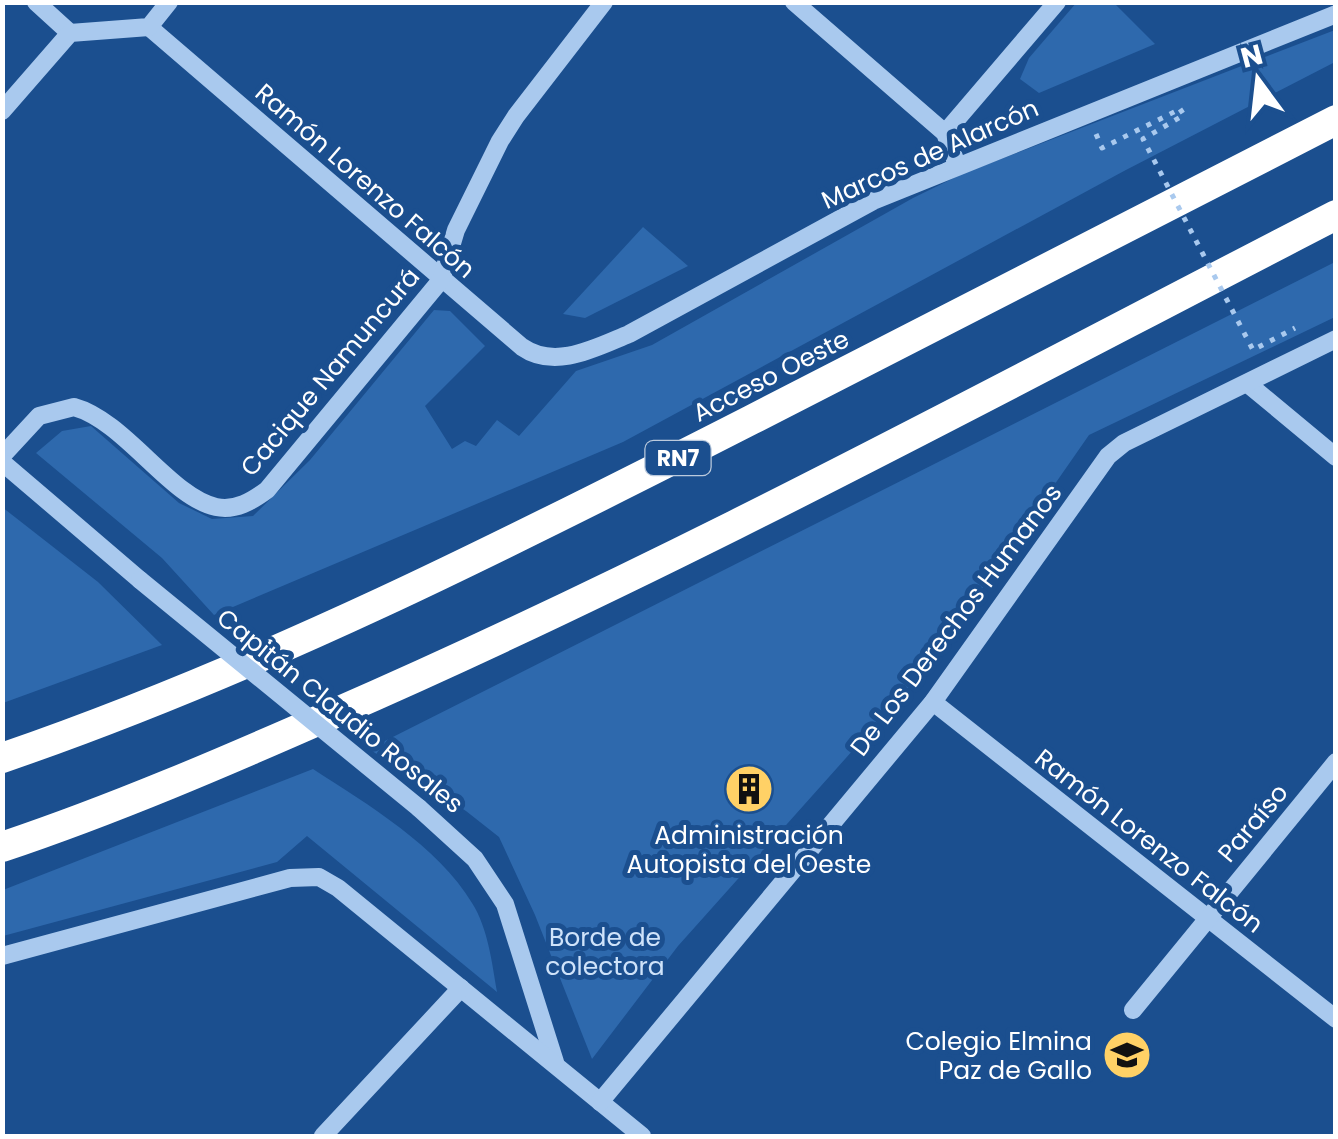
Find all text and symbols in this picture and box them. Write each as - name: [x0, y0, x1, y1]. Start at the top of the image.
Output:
- north arrow: [1208, 30, 1308, 130]
- text: N: [1236, 35, 1267, 78]
- street label: Ramón Lorenzo Falcón: [247, 76, 483, 286]
- street label: Marcos de Alarcón: [816, 90, 1044, 218]
- street label: Cacique Namuncurá: [232, 260, 428, 484]
- street label: Acceso Oeste: [687, 322, 855, 430]
- road number: RN7: [646, 441, 710, 475]
- street label: De Los Derechos Humanos: [842, 477, 1070, 763]
- street label: Capitán Claudio Rosales: [209, 601, 471, 821]
- street label: Ramón Lorenzo Falcón: [1027, 741, 1271, 941]
- building icon: Administración Autopista del Oeste: [723, 763, 775, 815]
- street label: Paraíso: [1210, 776, 1296, 870]
- place label: Administración Autopista del Oeste: [627, 818, 871, 882]
- park label: Borde de colectora: [545, 920, 665, 984]
- place label: Colegio Elmina Paz de Gallo: [906, 1024, 1092, 1088]
- school or university icon: Colegio Elmina Paz de Gallo: [1101, 1029, 1153, 1081]

